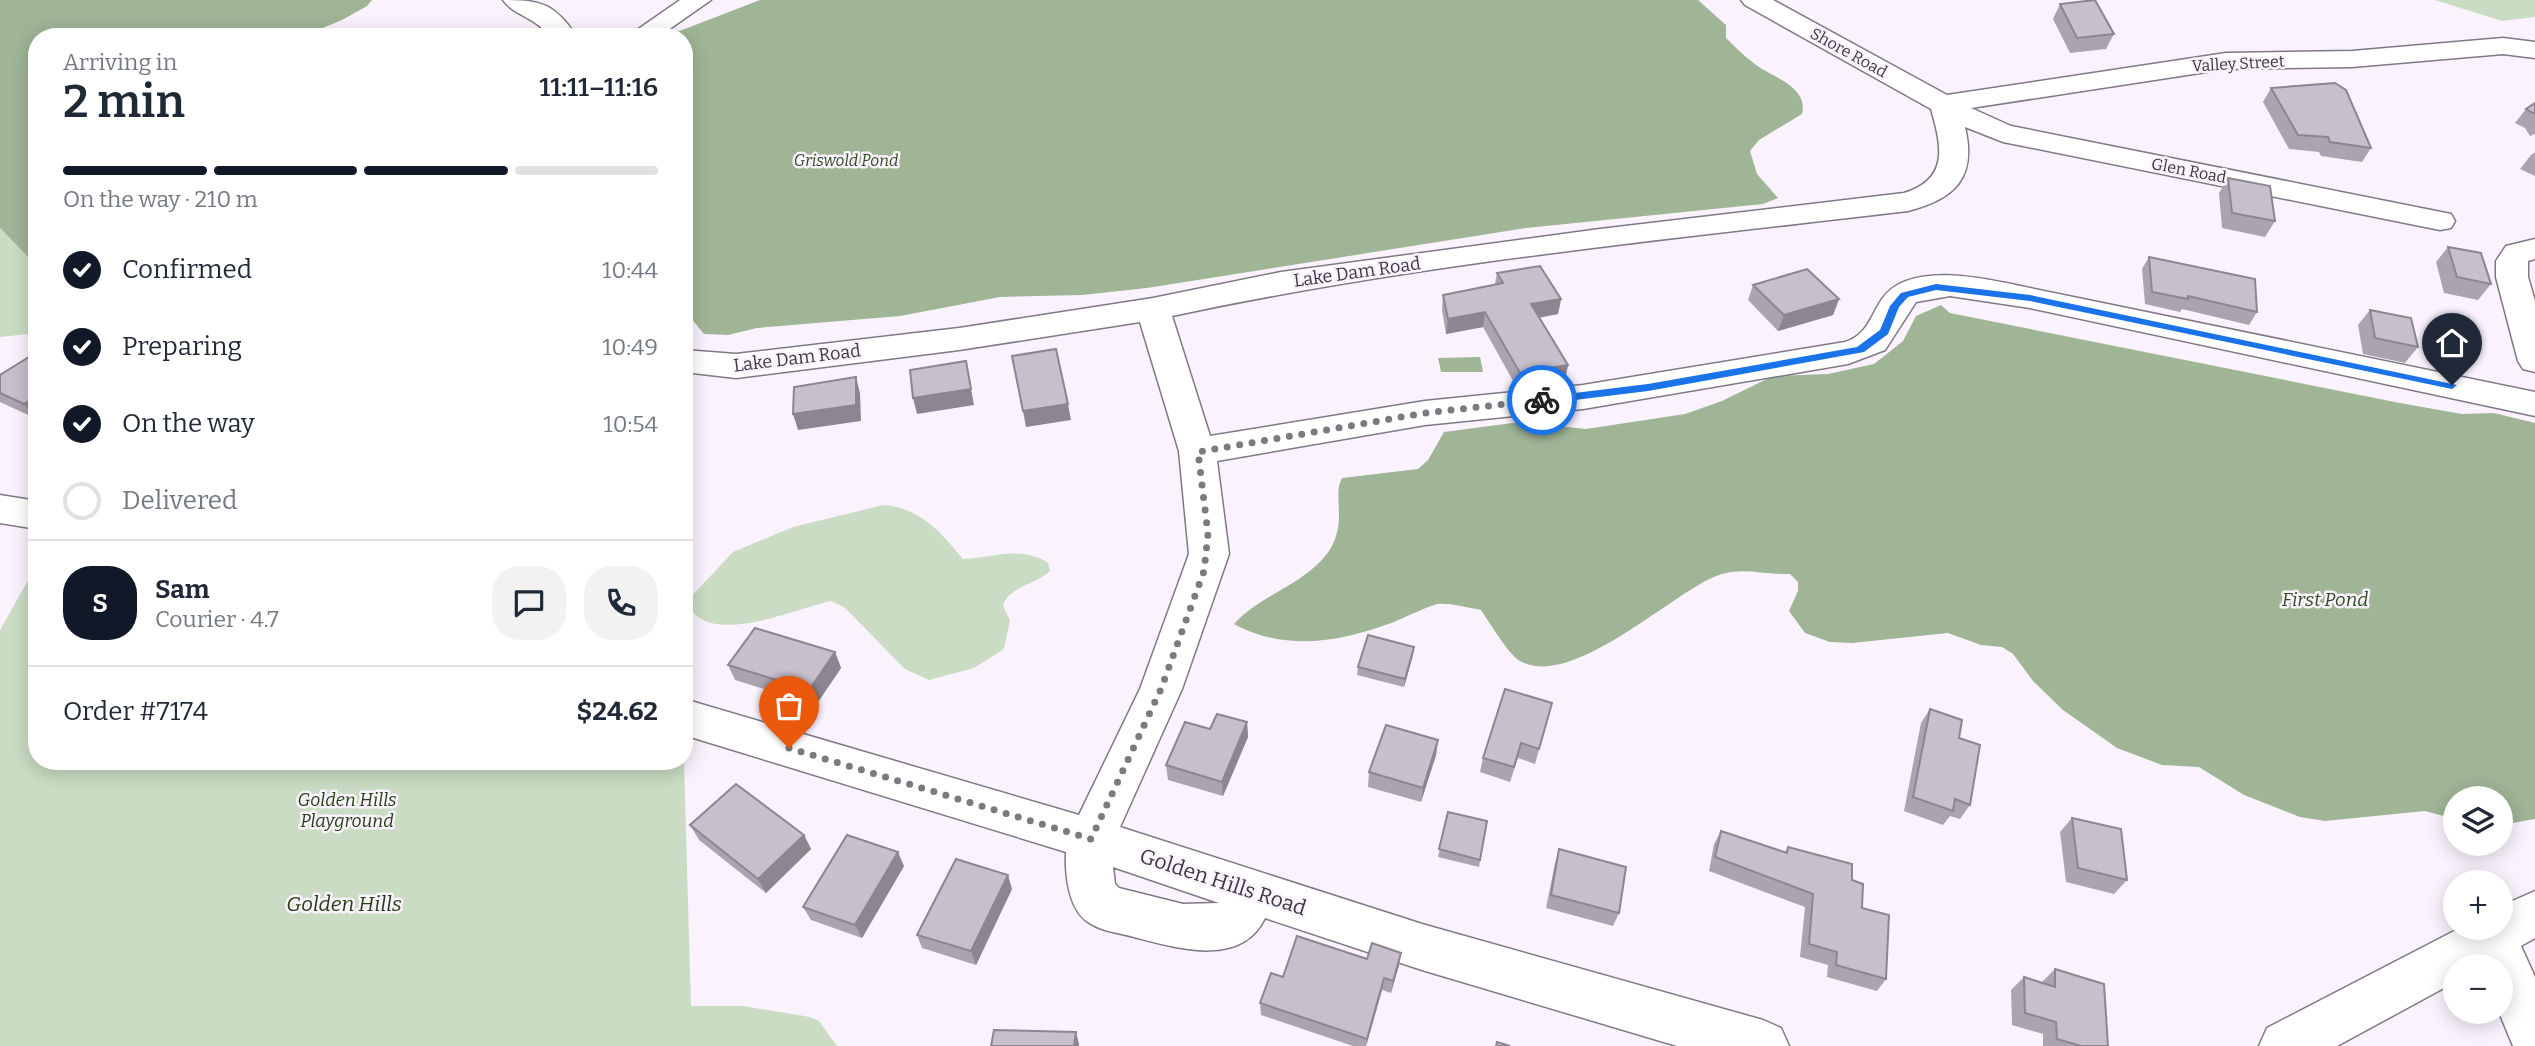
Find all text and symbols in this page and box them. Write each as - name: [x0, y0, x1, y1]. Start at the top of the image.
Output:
- street label: Shore Road: [1807, 24, 1891, 82]
- text: Arriving in: [63, 48, 177, 76]
- street label: Valley Street: [2191, 52, 2285, 75]
- text: 11:11–11:16: [539, 72, 658, 103]
- text: 2 min: [63, 74, 185, 129]
- water label: Griswold Pond: [794, 151, 898, 170]
- street label: Glen Road: [2150, 154, 2228, 187]
- text: On the way · 210 m: [63, 185, 258, 213]
- icon: check: [63, 251, 101, 289]
- street label: Lake Dam Road: [1292, 252, 1422, 292]
- text: Confirmed: [122, 254, 252, 285]
- text: 10:44: [602, 256, 658, 284]
- pin: [2422, 313, 2482, 385]
- icon: home: [2433, 324, 2471, 362]
- icon: check: [63, 328, 101, 366]
- text: Preparing: [122, 331, 242, 362]
- text: 10:49: [602, 333, 658, 361]
- street label: Lake Dam Road: [732, 339, 862, 377]
- courier: [1507, 365, 1577, 435]
- icon: bike: [1523, 381, 1561, 419]
- icon: check: [63, 405, 101, 443]
- text: On the way: [122, 408, 255, 439]
- text: 10:54: [603, 410, 658, 438]
- text: Delivered: [122, 485, 237, 516]
- button: chat: [492, 566, 566, 640]
- button: phone: [584, 566, 658, 640]
- text: Sam: [155, 574, 210, 605]
- text: S: [92, 588, 108, 619]
- water label: First Pond: [2282, 588, 2368, 611]
- text: Courier · 4.7: [155, 605, 279, 633]
- pin: [759, 676, 819, 748]
- icon: bag: [770, 687, 808, 725]
- text: Order #7174: [63, 696, 208, 727]
- text: $24.62: [577, 696, 658, 727]
- map controls: [2443, 786, 2513, 1024]
- button: layers: [2443, 786, 2513, 856]
- park label: Golden Hills Playground: [297, 789, 397, 832]
- street label: Golden Hills Road: [1136, 843, 1310, 921]
- button: +: [2443, 870, 2513, 940]
- park label: Golden Hills: [286, 891, 402, 917]
- button: −: [2443, 954, 2513, 1024]

